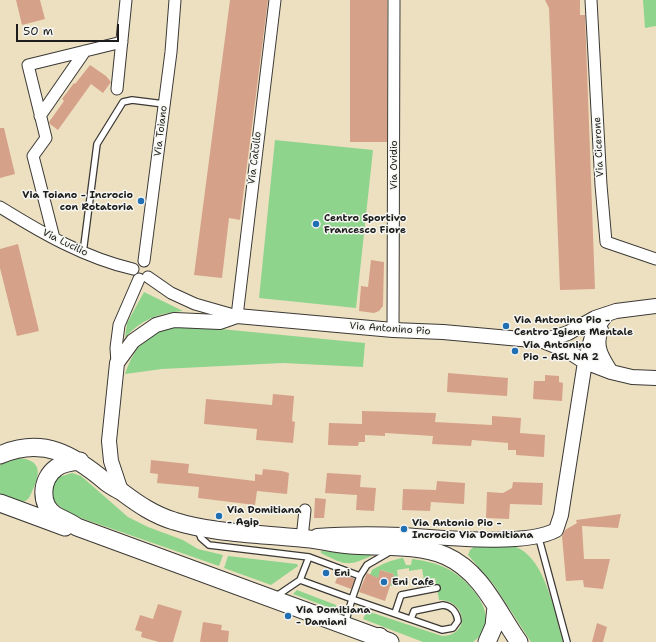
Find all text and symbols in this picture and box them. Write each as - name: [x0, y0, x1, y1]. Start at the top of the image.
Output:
- scale bar: [18, 16, 121, 42]
- text: 50 m: [23, 23, 53, 39]
- street label: Via Toiano: [152, 105, 170, 157]
- street label: Via Cicerone: [591, 117, 607, 177]
- street label: Via Catullo: [246, 131, 264, 185]
- street label: Via Ovidio: [388, 140, 400, 190]
- place label: Via Toiano - Incrocio con Rotatoria: [22, 189, 133, 212]
- marker: Via Toiano - Incrocio con Rotatoria: [136, 196, 146, 206]
- place label: Centro Sportivo Francesco Fiore: [324, 212, 406, 236]
- marker: Centro Sportivo Francesco Fiore: [311, 219, 321, 229]
- street label: Via Lucilio: [40, 227, 90, 259]
- place label: Via Antonino Pio - Centro Igiene Mentale: [514, 314, 633, 338]
- street label: Via Antonino Pio: [349, 320, 431, 338]
- marker: Via Antonino Pio - Centro Igiene Mentale: [501, 321, 511, 331]
- place label: Via Antonino Pio - ASL NA 2: [523, 339, 599, 362]
- marker: Via Antonino Pio - ASL NA 2: [510, 346, 520, 356]
- place label: Via Domitiana - Agip: [227, 504, 301, 528]
- marker: Via Domitiana - Agip: [214, 511, 224, 521]
- place label: Via Antonio Pio - Incrocio Via Domitiana: [412, 517, 533, 540]
- marker: Via Antonio Pio - Incrocio Via Domitiana: [399, 524, 409, 534]
- place label: Eni: [334, 567, 350, 579]
- marker: Eni: [321, 568, 331, 578]
- place label: Eni Cafe: [392, 576, 434, 588]
- marker: Eni Cafe: [379, 577, 389, 587]
- place label: Via Domitiana - Damiani: [296, 604, 370, 628]
- marker: Via Domitiana - Damiani: [283, 611, 293, 621]

